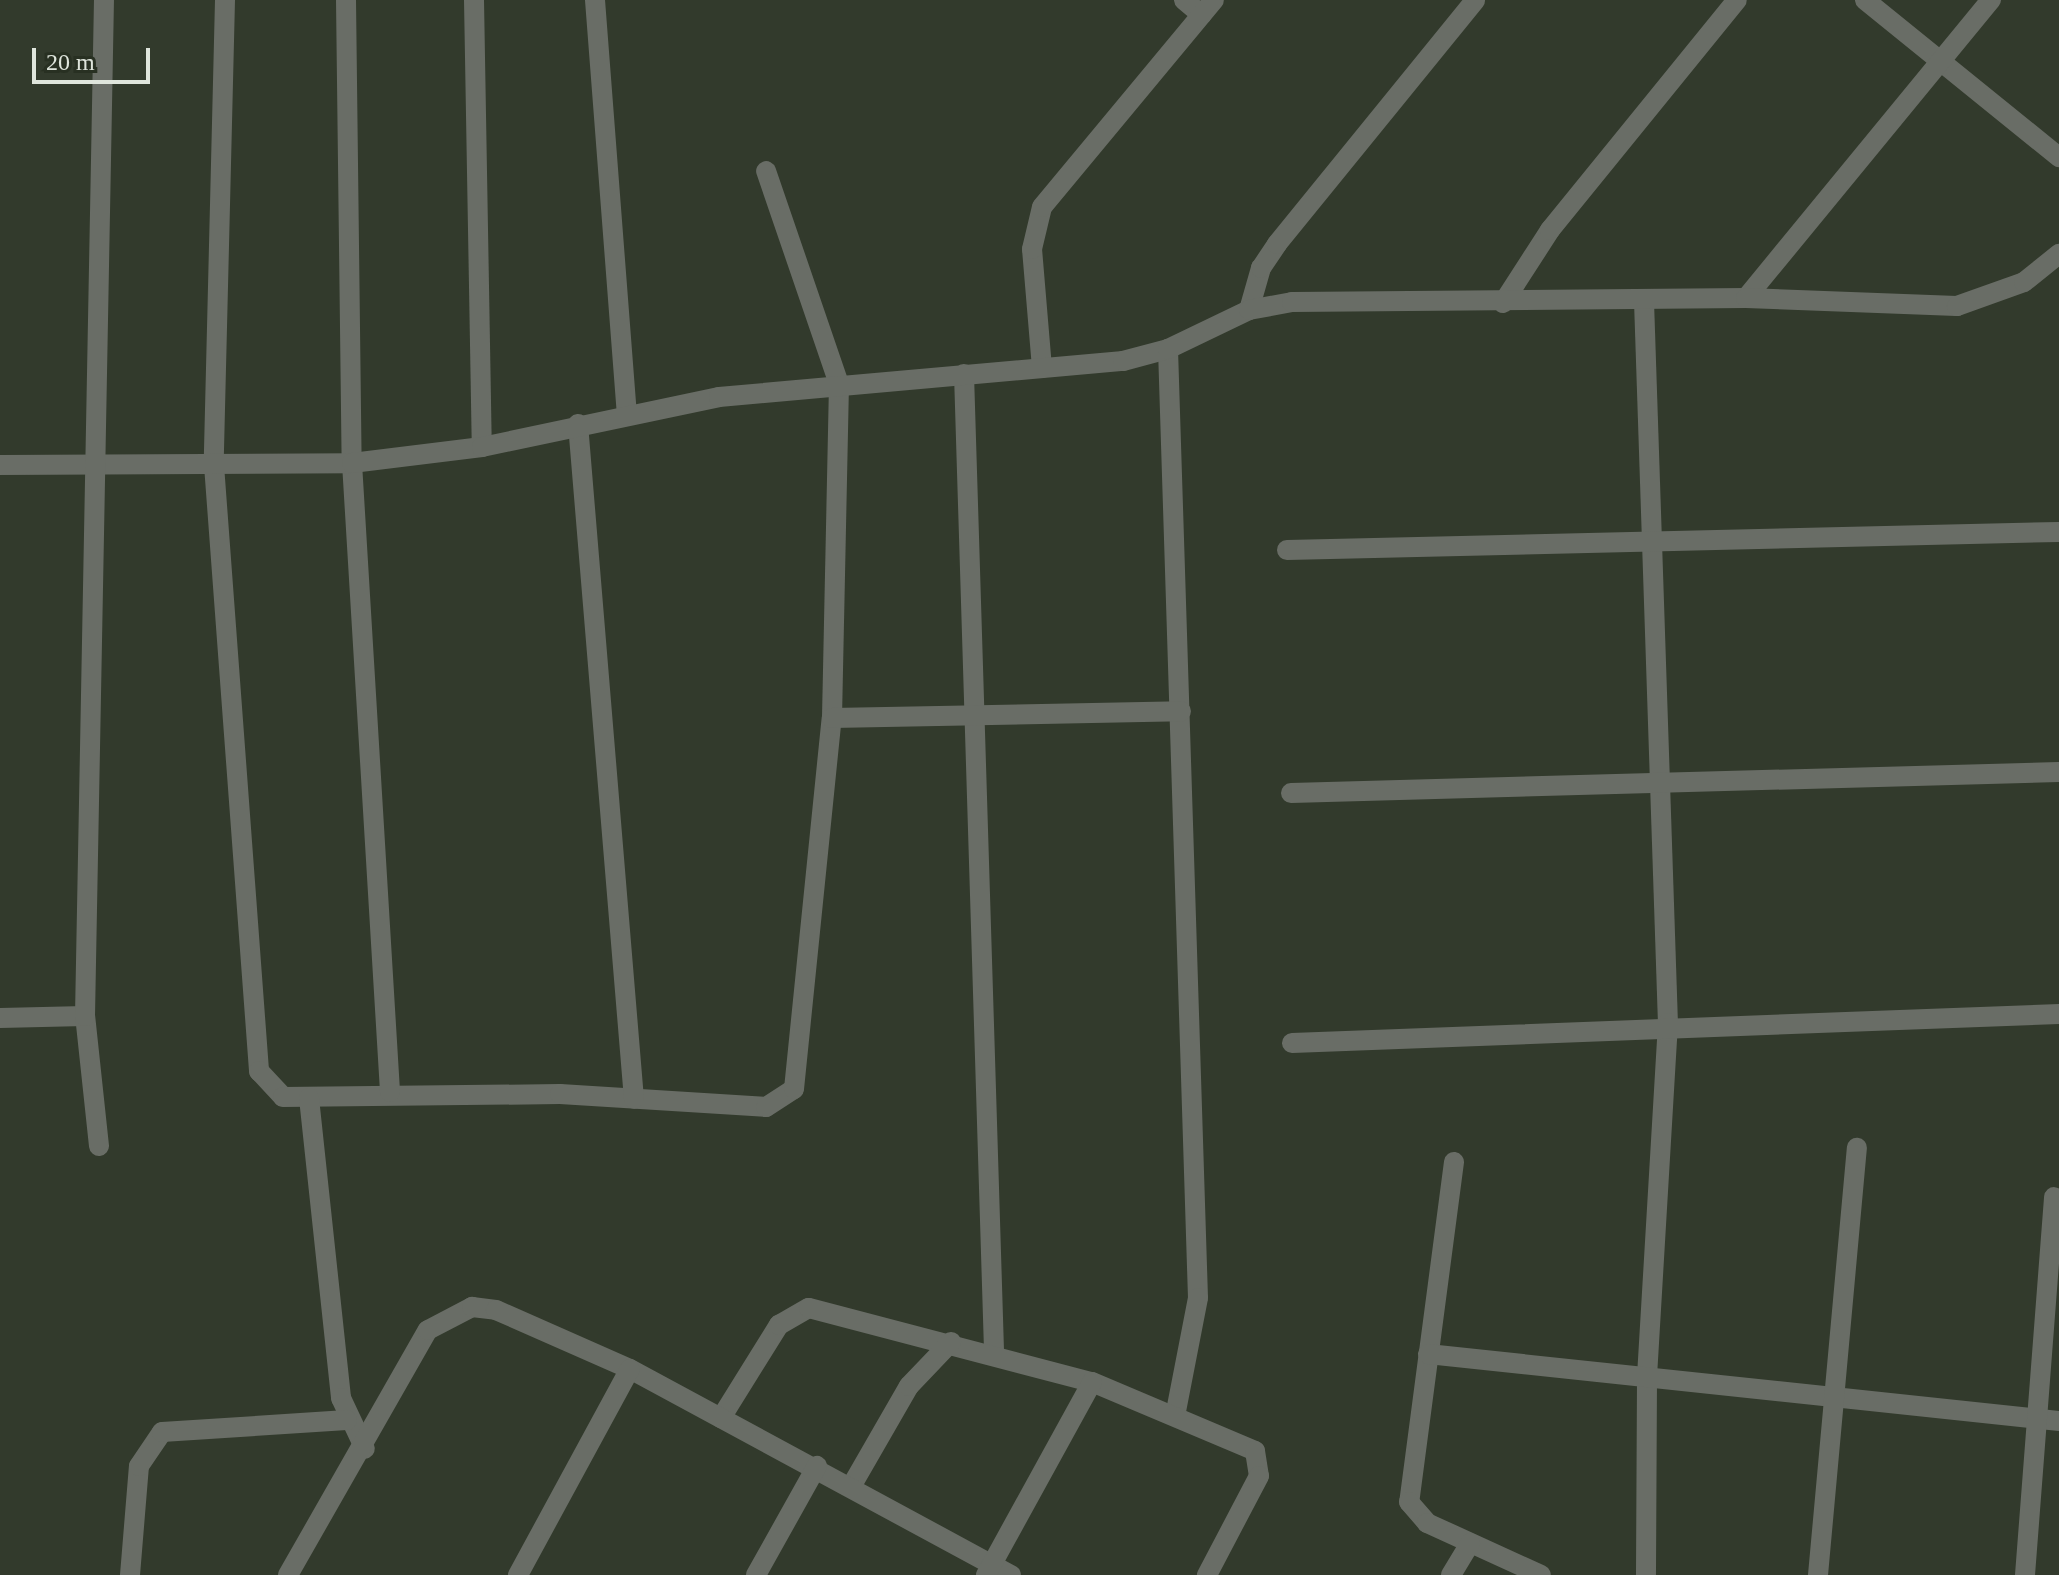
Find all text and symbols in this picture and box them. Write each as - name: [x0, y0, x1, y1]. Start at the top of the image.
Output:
- scale bar: [36, 32, 154, 82]
- text: 20 m: [46, 49, 95, 75]

